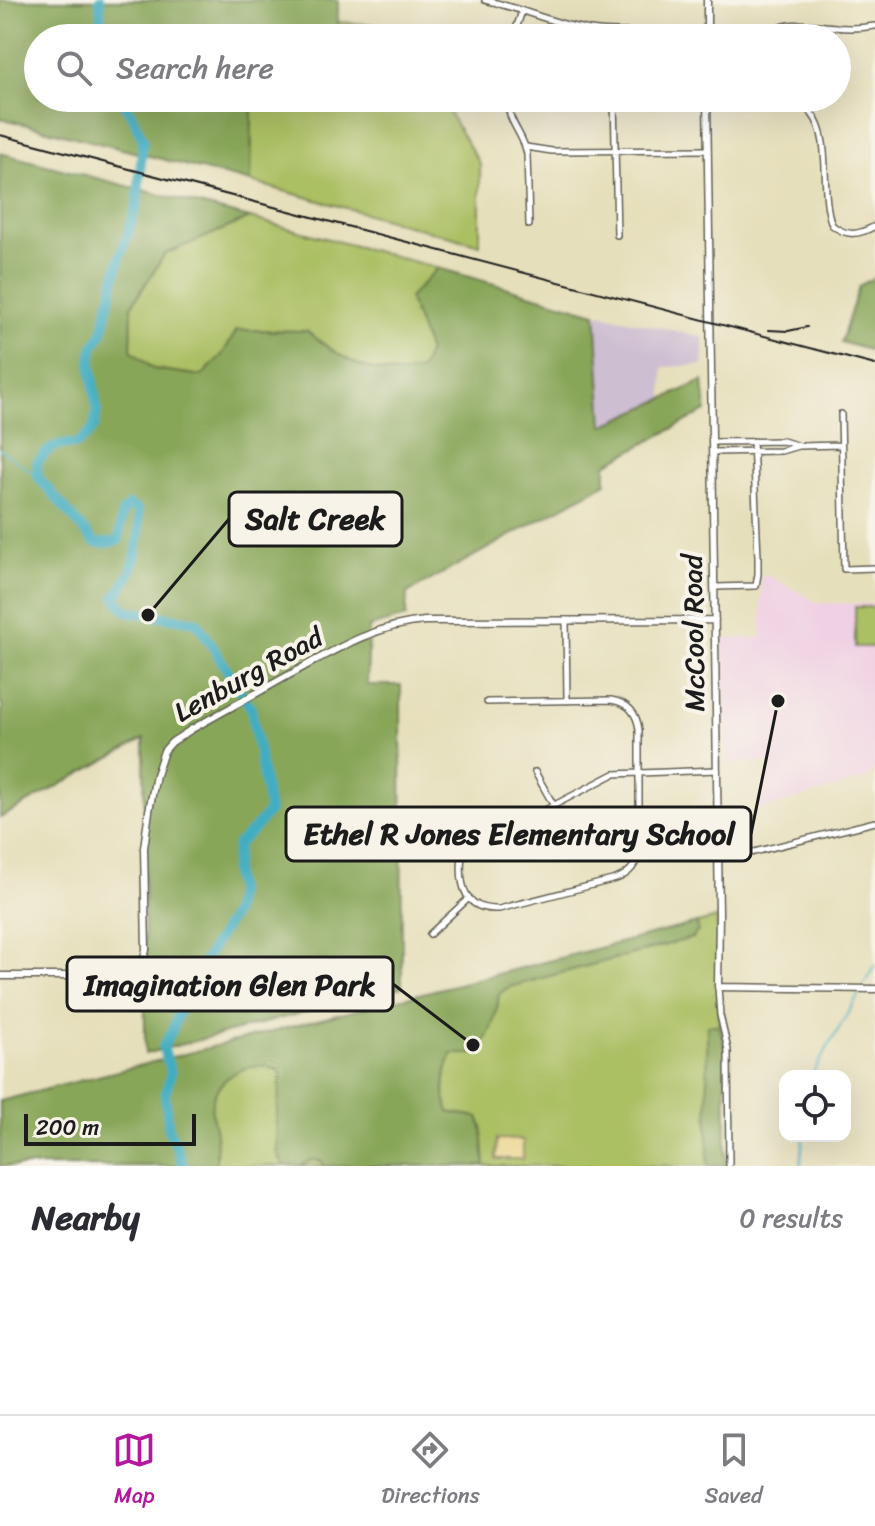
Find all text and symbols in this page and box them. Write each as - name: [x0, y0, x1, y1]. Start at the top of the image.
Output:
- search box: [24, 24, 851, 112]
- text: Search here: [116, 41, 274, 95]
- icon: search: [52, 46, 96, 90]
- callout: Salt Creek: [229, 492, 402, 546]
- text: Salt Creek: [244, 492, 386, 546]
- street label: McCool Road: [668, 552, 719, 712]
- street label: Lenburg Road: [164, 612, 334, 736]
- callout: Ethel R Jones Elementary School: [286, 807, 751, 861]
- text: Ethel R Jones Elementary School: [303, 807, 736, 861]
- callout: Imagination Glen Park: [67, 957, 393, 1011]
- text: Imagination Glen Park: [82, 958, 376, 1012]
- map controls: [779, 1070, 851, 1142]
- button: locate: [779, 1070, 851, 1142]
- text: 200 m: [36, 1108, 99, 1147]
- scale bar: [24, 1110, 196, 1146]
- text: Nearby: [32, 1188, 140, 1248]
- text: 0 results: [739, 1195, 843, 1241]
- tab: Map: [112, 1428, 156, 1515]
- tab: Directions: [381, 1428, 480, 1515]
- tab: Saved: [705, 1428, 763, 1515]

